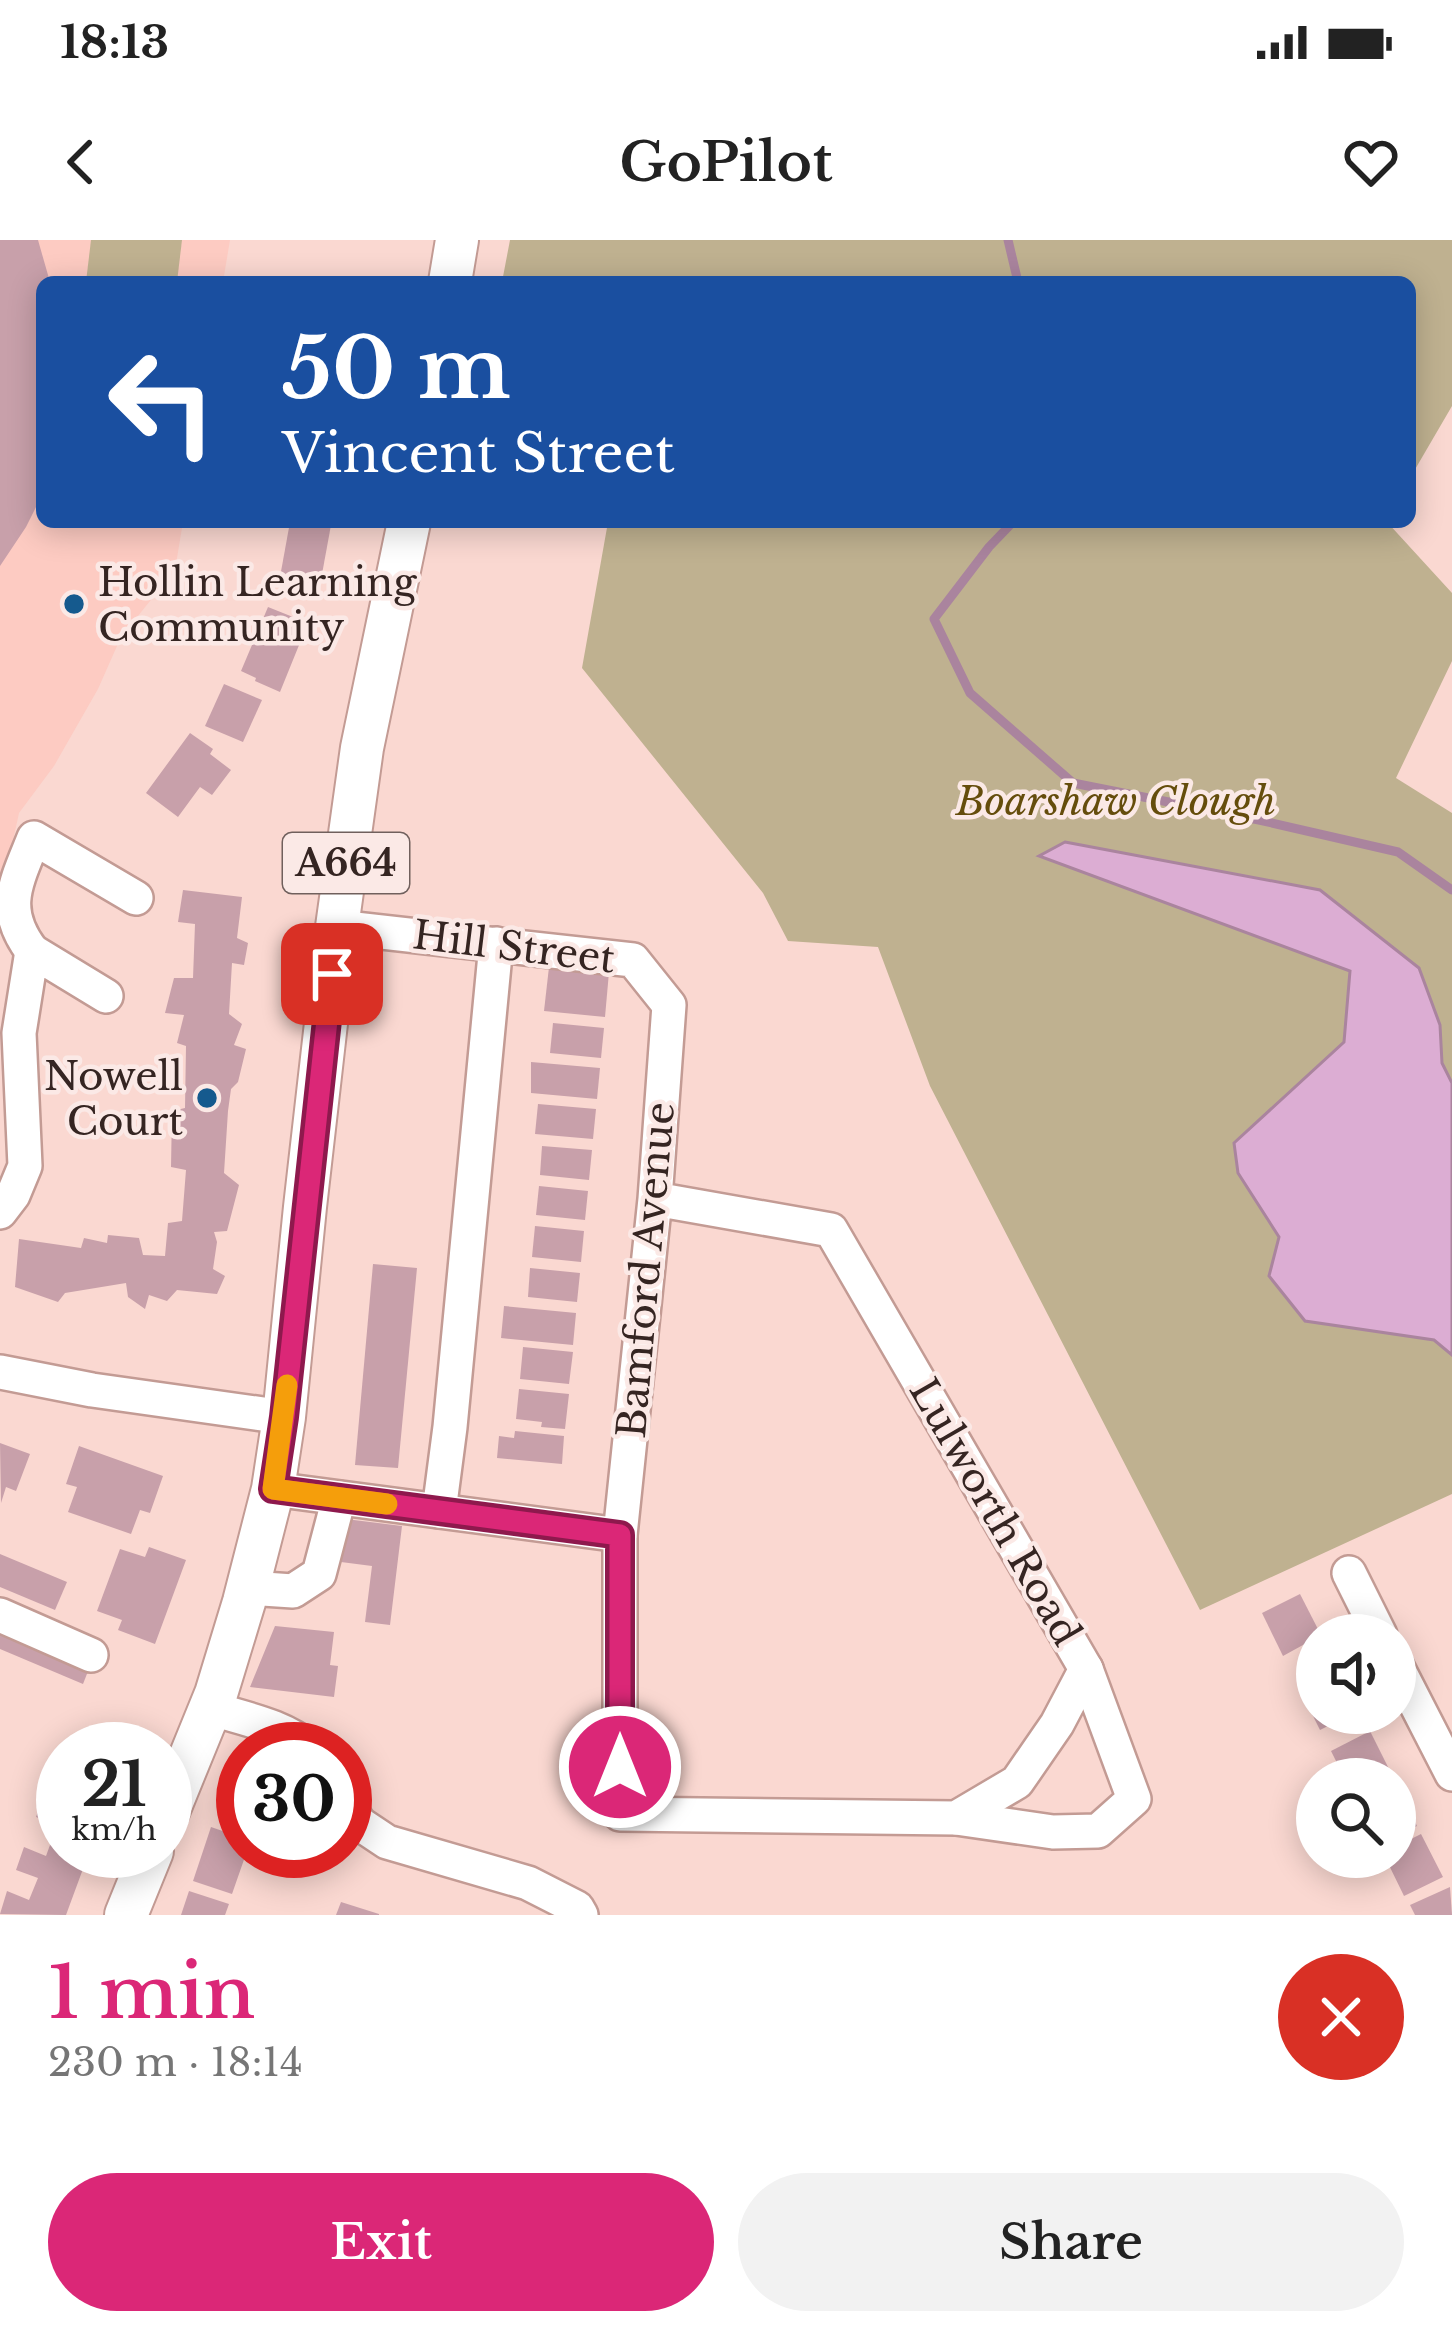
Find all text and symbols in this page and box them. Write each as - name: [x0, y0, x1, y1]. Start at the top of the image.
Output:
- text: 18:13: [60, 14, 169, 70]
- icon: back: [48, 129, 114, 195]
- text: GoPilot: [619, 129, 833, 196]
- icon: heart: [1338, 129, 1404, 195]
- text: 50 m: [282, 317, 511, 421]
- icon: left: [84, 324, 240, 480]
- text: Vincent Street: [282, 420, 675, 487]
- place label: Hollin Learning Community: [98, 558, 417, 652]
- marker: Hollin Learning Community: [61, 591, 87, 617]
- park label: Boarshaw Clough: [954, 777, 1276, 826]
- road number: A664: [283, 833, 409, 893]
- street label: Hill Street: [410, 910, 618, 984]
- pin: [281, 923, 383, 1025]
- icon: arrive: [299, 941, 365, 1007]
- place label: Nowell Court: [44, 1052, 183, 1146]
- marker: Nowell Court: [194, 1085, 220, 1111]
- street label: Bamford Avenue: [607, 1100, 685, 1440]
- street label: Lulworth Road: [899, 1370, 1091, 1654]
- map controls: [1296, 1614, 1416, 1878]
- button: sound: [1296, 1614, 1416, 1734]
- position arrow: [557, 1704, 683, 1830]
- speed limit sign: 30: [216, 1722, 372, 1878]
- text: 21: [81, 1748, 147, 1822]
- button: search: [1296, 1758, 1416, 1878]
- text: km/h: [71, 1811, 157, 1848]
- text: 1 min: [48, 1948, 255, 2037]
- button: close: [1278, 1954, 1404, 2080]
- text: 230 m · 18:14: [48, 2038, 303, 2087]
- button: Exit: [48, 2173, 714, 2311]
- button: Share: [738, 2173, 1404, 2311]

